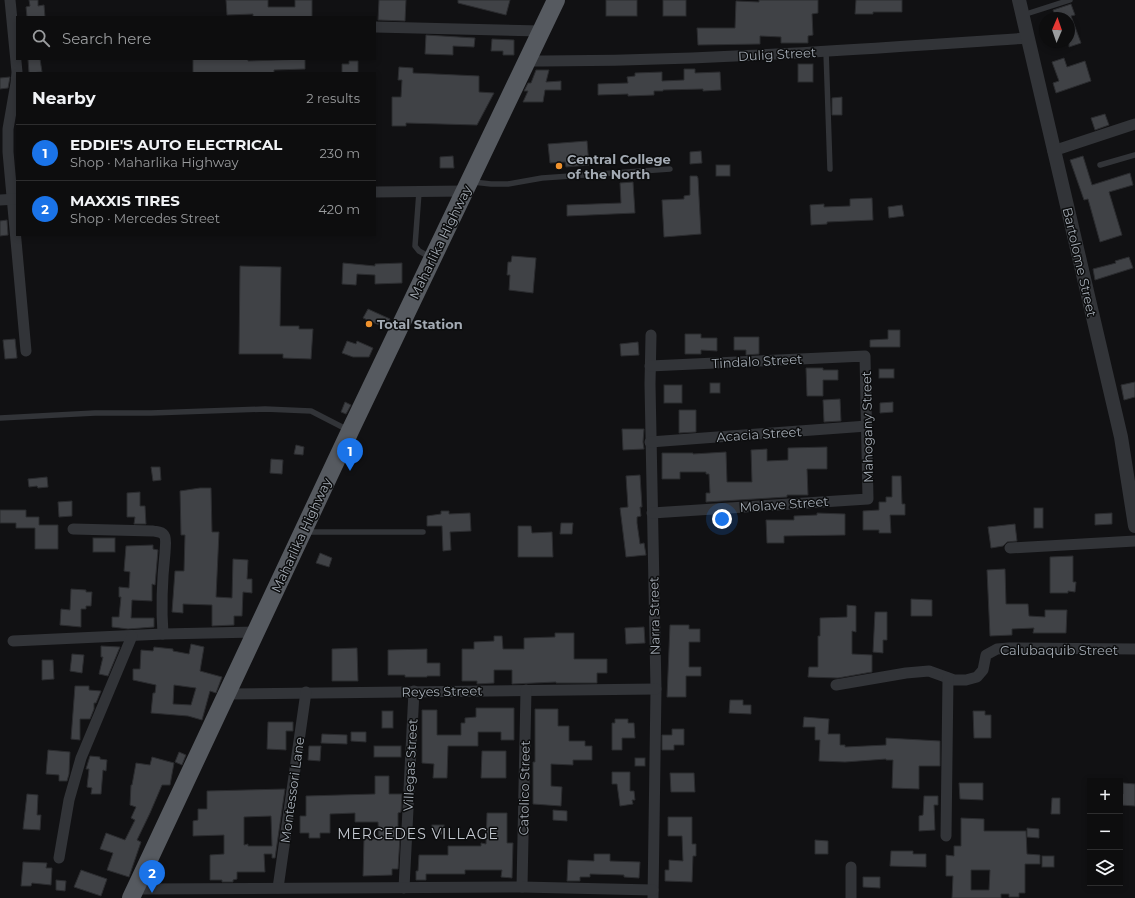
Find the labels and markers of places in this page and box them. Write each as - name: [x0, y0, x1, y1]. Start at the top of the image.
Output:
- place label: Central College of the North: [567, 151, 671, 182]
- marker: Central College of the North: [554, 161, 564, 171]
- place label: Total Station: [377, 316, 463, 332]
- marker: Total Station: [364, 319, 374, 329]
- pin: 1: [337, 438, 363, 471]
- pin: 2: [139, 860, 165, 893]

